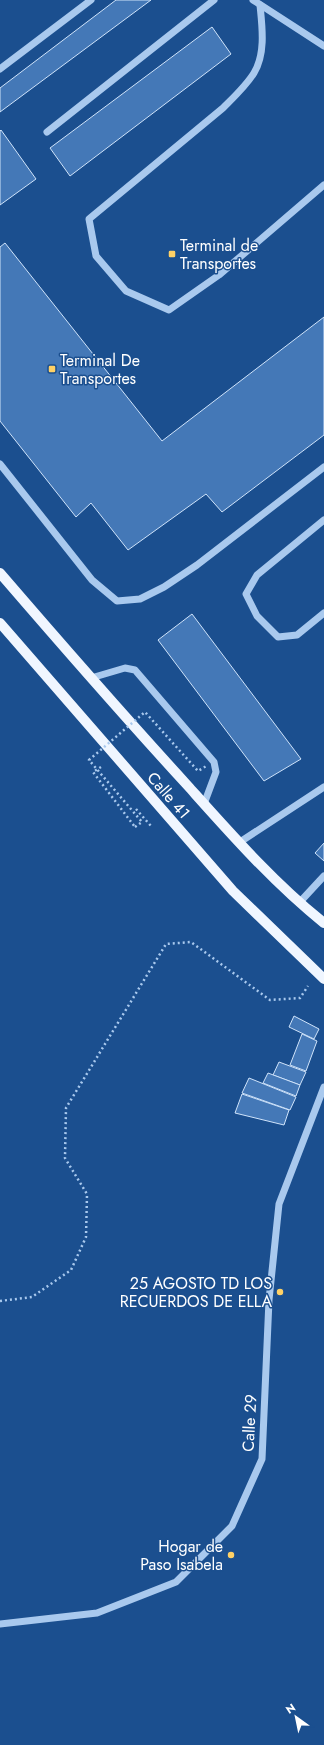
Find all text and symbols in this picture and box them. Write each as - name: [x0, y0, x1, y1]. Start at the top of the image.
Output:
- place label: Terminal de Transportes: [180, 234, 258, 275]
- marker: Terminal de Transportes: [167, 249, 177, 259]
- place label: Terminal De Transportes: [60, 349, 140, 390]
- marker: Terminal De Transportes: [47, 364, 57, 374]
- street label: Calle 41: [142, 767, 196, 824]
- place label: 25 AGOSTO TD LOS RECUERDOS DE ELLA: [120, 1272, 272, 1313]
- marker: 25 AGOSTO TD LOS RECUERDOS DE ELLA: [275, 1287, 285, 1297]
- street label: Calle 29: [237, 1394, 262, 1452]
- place label: Hogar de Paso Isabela: [140, 1535, 223, 1576]
- marker: Hogar de Paso Isabela: [226, 1550, 236, 1560]
- north arrow: [276, 1697, 316, 1737]
- text: N: [283, 1700, 299, 1718]

